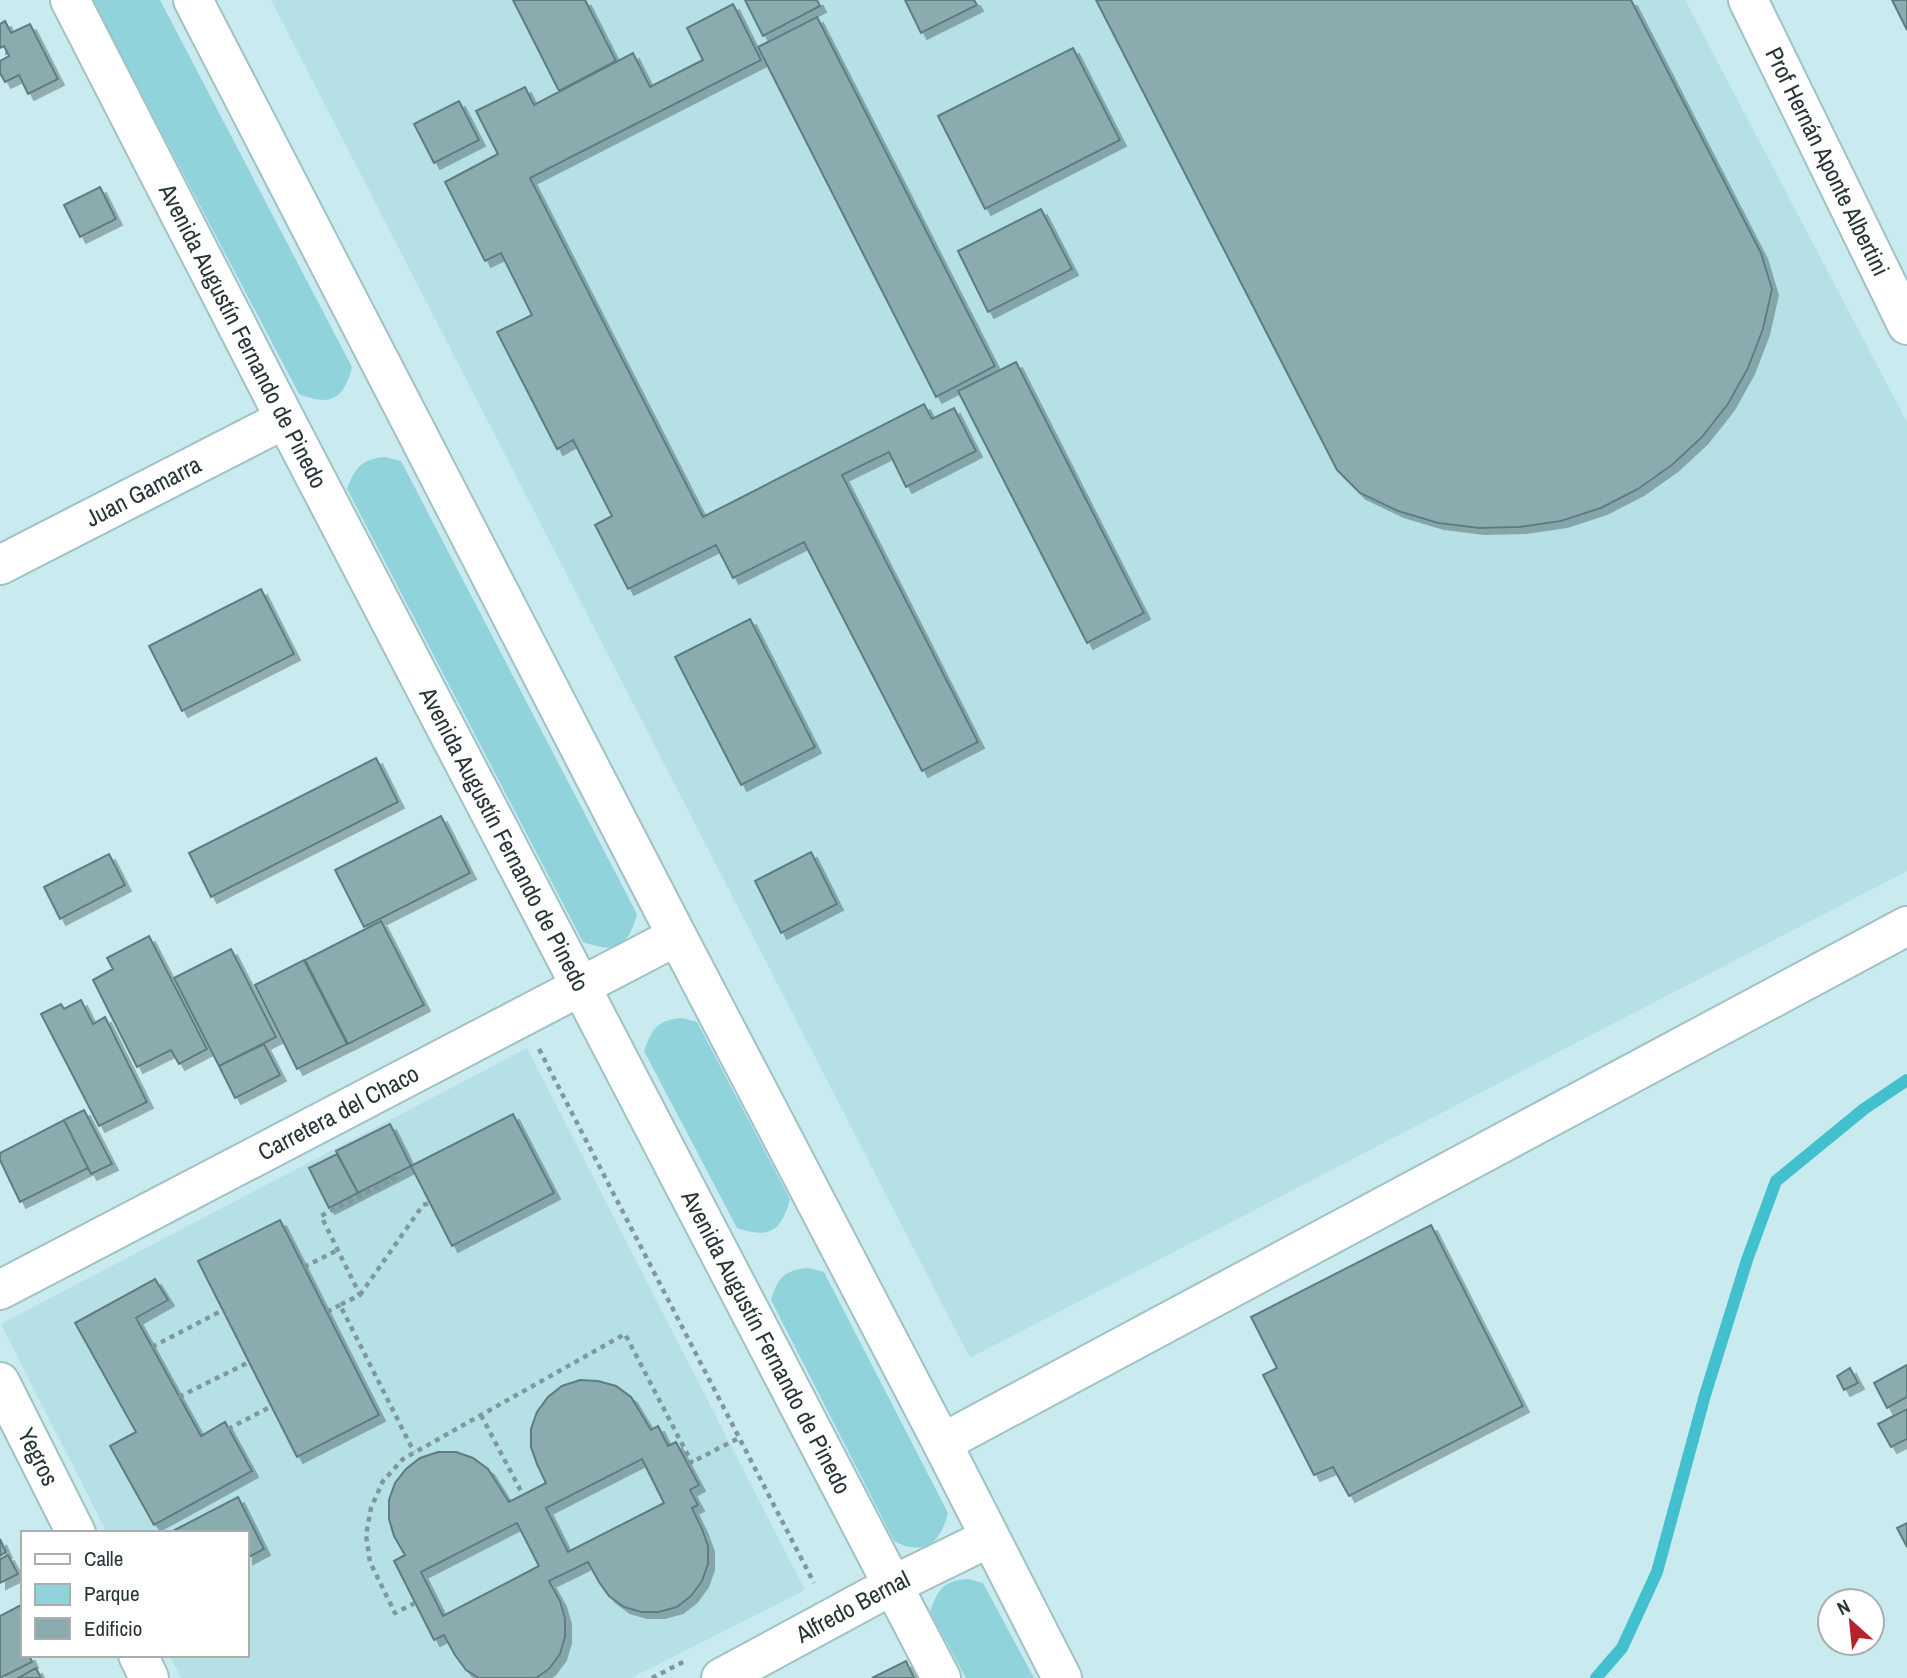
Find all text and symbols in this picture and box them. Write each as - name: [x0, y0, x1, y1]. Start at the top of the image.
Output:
- street label: Prof Hernán Aponte Albertini: [1759, 42, 1897, 281]
- street label: Avenida Augustín Fernando de Pinedo: [152, 177, 335, 494]
- street label: Juan Gamarra: [80, 448, 206, 534]
- street label: Avenida Augustín Fernando de Pinedo: [412, 681, 597, 996]
- street label: Carretera del Chaco: [252, 1057, 424, 1167]
- street label: Avenida Augustín Fernando de Pinedo: [674, 1184, 859, 1499]
- street label: Yegros: [11, 1422, 67, 1491]
- legend: [21, 1531, 248, 1657]
- text: Calle: [84, 1544, 123, 1573]
- street label: Alfredo Bernal: [789, 1562, 915, 1650]
- text: Parque: [84, 1579, 140, 1608]
- north arrow: [1816, 1587, 1886, 1657]
- text: N: [1832, 1593, 1854, 1621]
- text: Edificio: [84, 1614, 142, 1643]

